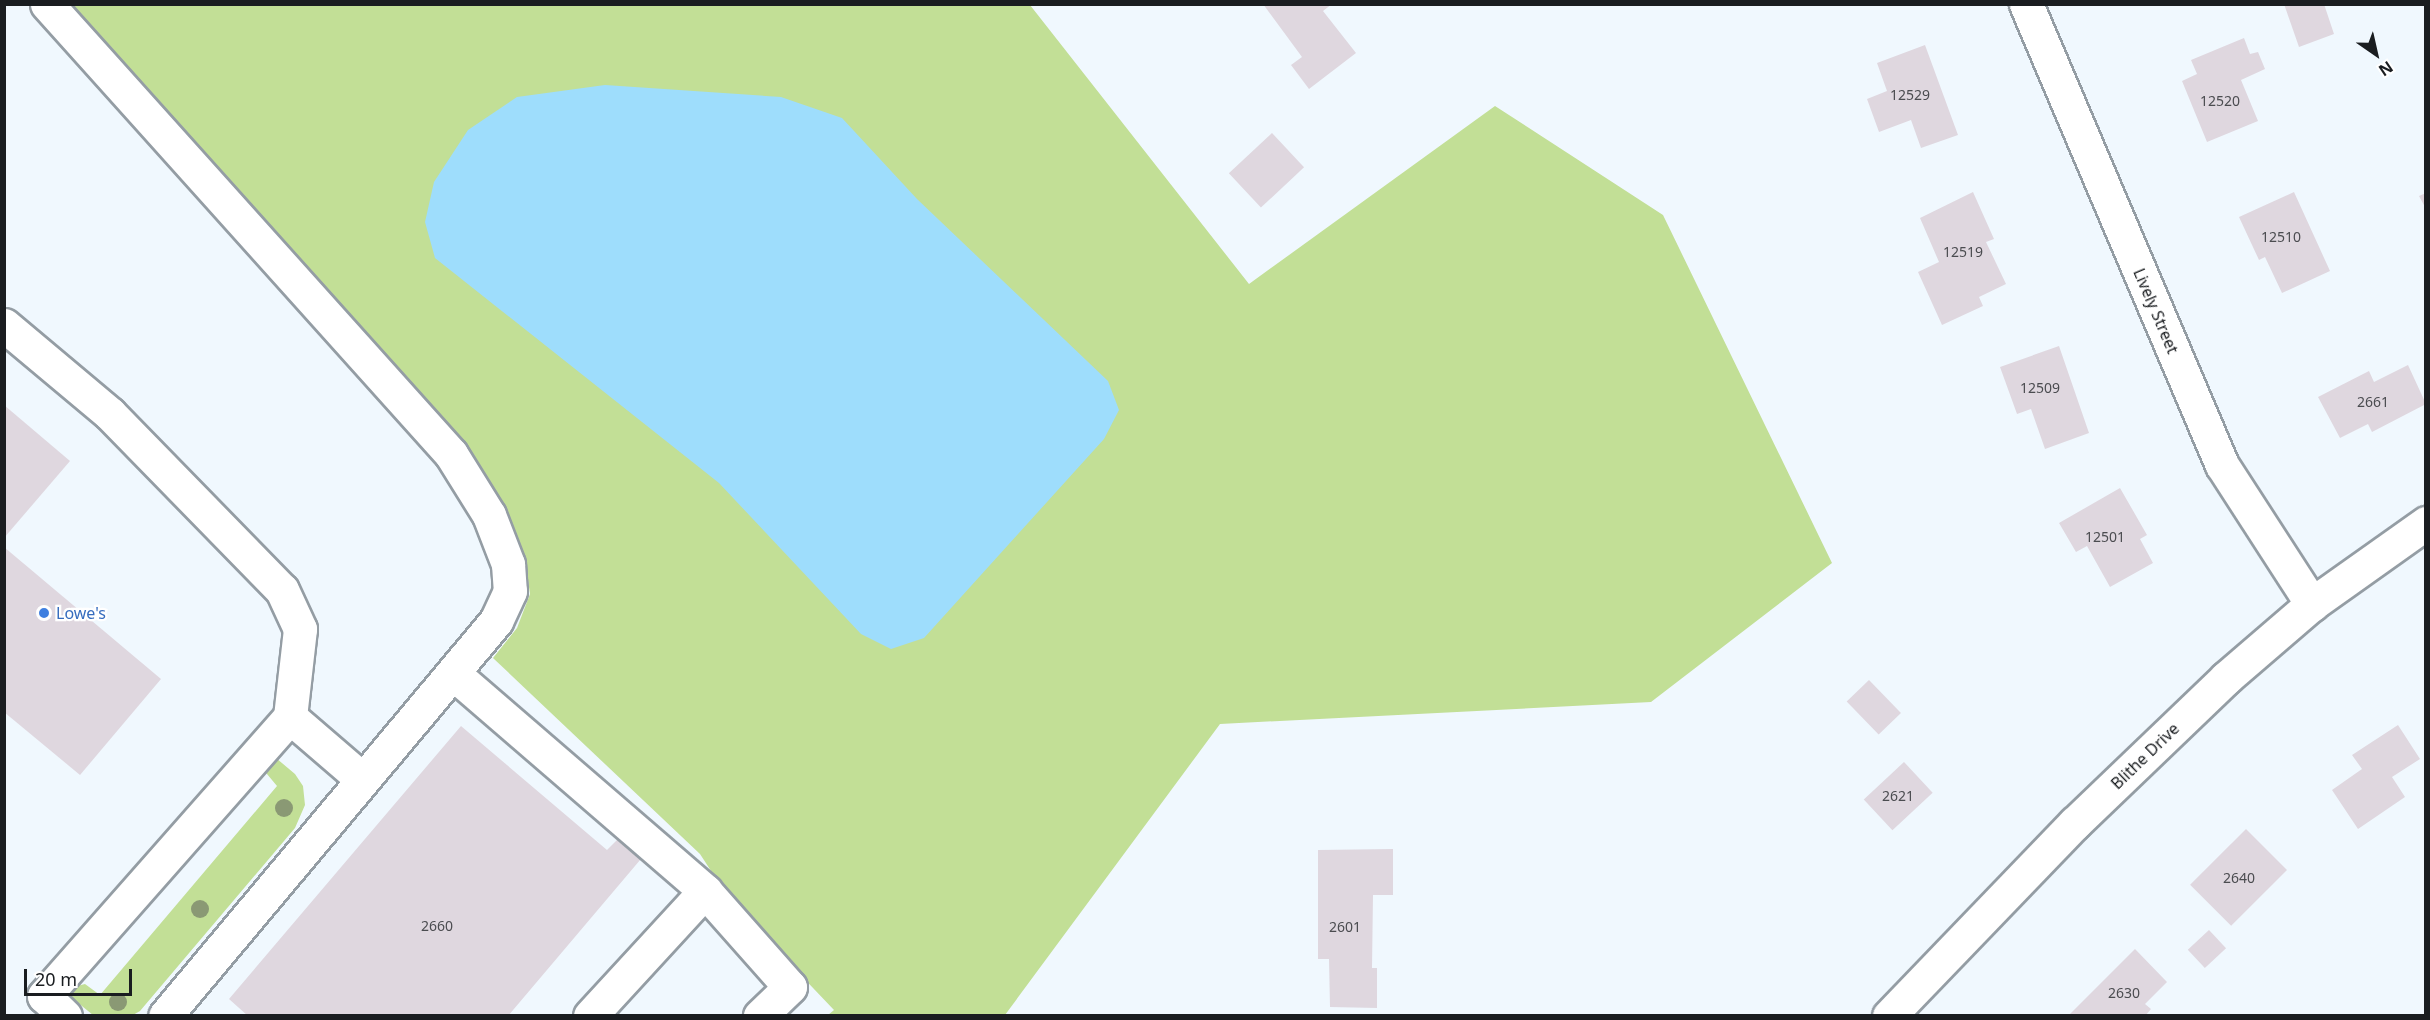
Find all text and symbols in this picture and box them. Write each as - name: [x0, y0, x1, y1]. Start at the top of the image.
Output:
- north arrow: [2346, 24, 2406, 84]
- text: N: [2375, 56, 2398, 82]
- house number: 12529: [1890, 87, 1930, 103]
- house number: 12520: [2200, 93, 2240, 109]
- house number: 12510: [2261, 229, 2301, 245]
- house number: 12519: [1943, 244, 1983, 260]
- street label: Lively Street: [2129, 265, 2183, 357]
- house number: 12509: [2020, 380, 2060, 396]
- house number: 2661: [2357, 394, 2389, 410]
- house number: 12501: [2085, 529, 2125, 545]
- place label: Lowe's: [56, 603, 106, 623]
- marker: Lowe's: [37, 606, 51, 620]
- street label: Blithe Drive: [2107, 719, 2183, 793]
- house number: 2621: [1882, 788, 1914, 804]
- house number: 2640: [2223, 870, 2255, 886]
- house number: 2660: [421, 918, 453, 934]
- house number: 2601: [1329, 919, 1361, 935]
- scale bar: [27, 957, 135, 995]
- text: 20 m: [35, 967, 77, 991]
- house number: 2630: [2108, 985, 2140, 1001]

